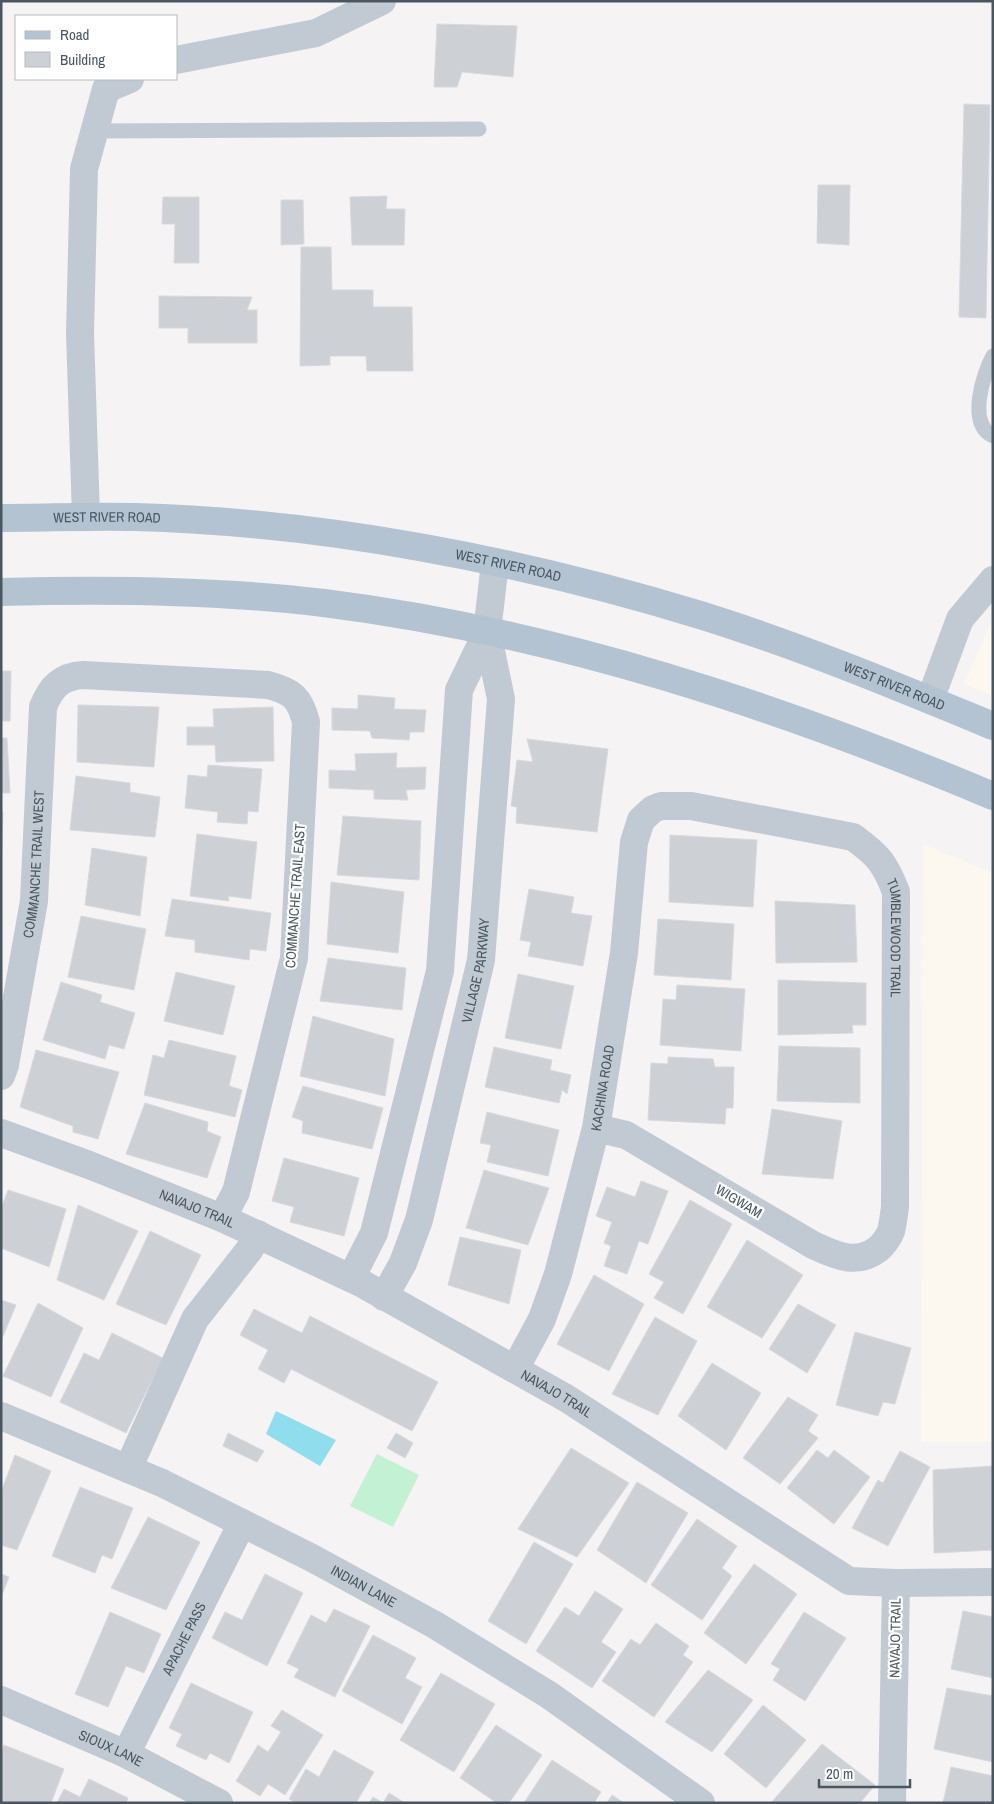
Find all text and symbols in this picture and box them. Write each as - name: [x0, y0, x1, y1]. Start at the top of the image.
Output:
- legend: [15, 15, 178, 80]
- text: Road: [60, 24, 89, 45]
- text: Building: [60, 49, 105, 70]
- street label: WEST RIVER ROAD: [53, 508, 161, 527]
- street label: WEST RIVER ROAD: [454, 545, 563, 586]
- street label: WEST RIVER ROAD: [841, 657, 948, 714]
- street label: COMMANCHE TRAIL WEST: [19, 790, 48, 939]
- street label: COMMANCHE TRAIL EAST: [281, 823, 309, 969]
- street label: TUMBLEWOOD TRAIL: [882, 876, 905, 998]
- street label: VILLAGE PARKWAY: [457, 917, 493, 1025]
- street label: KACHINA ROAD: [587, 1044, 618, 1132]
- street label: WIGWAM: [713, 1180, 765, 1222]
- street label: NAVAJO TRAIL: [157, 1185, 238, 1232]
- street label: NAVAJO TRAIL: [518, 1366, 596, 1422]
- street label: INDIAN LANE: [328, 1561, 400, 1611]
- street label: NAVAJO TRAIL: [885, 1597, 905, 1678]
- street label: APACHE PASS: [158, 1599, 210, 1679]
- street label: SIOUX LANE: [76, 1726, 146, 1771]
- scale bar: [819, 1756, 910, 1788]
- text: 20 m: [826, 1763, 853, 1784]

